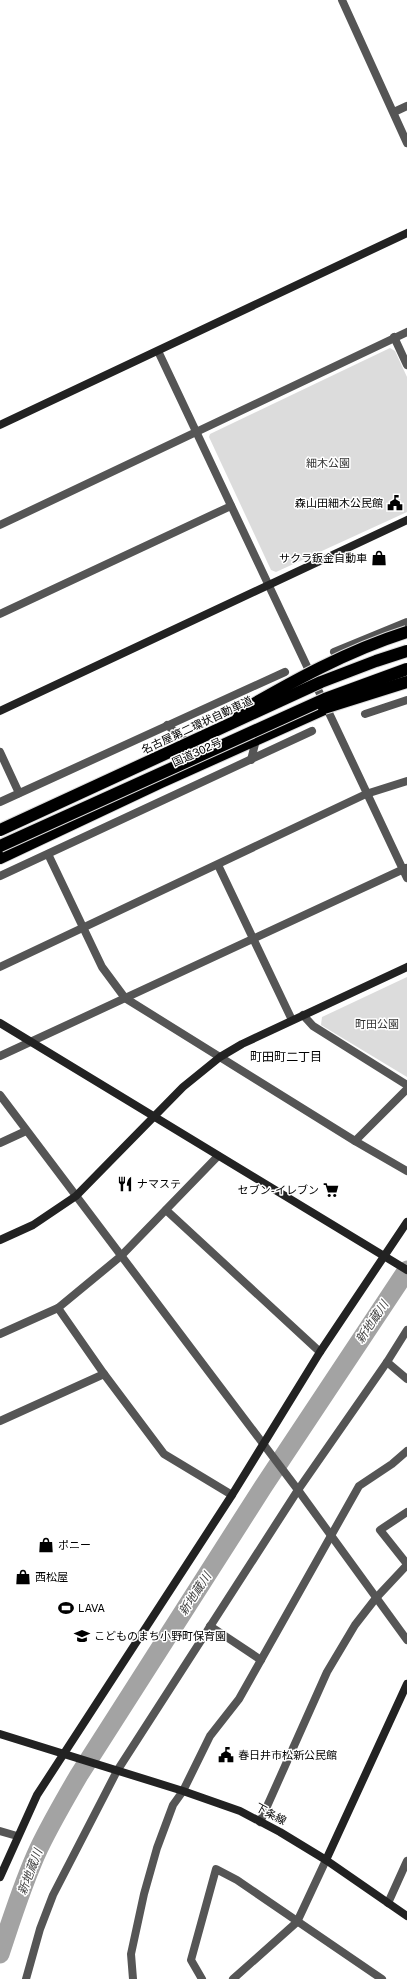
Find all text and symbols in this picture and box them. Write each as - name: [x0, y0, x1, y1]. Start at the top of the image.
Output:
- park label: 細木公園: [306, 457, 350, 469]
- public building icon: 森山田細木公民館: [386, 494, 404, 512]
- place label: 森山田細木公民館: [295, 497, 383, 509]
- shop icon: サクラ鈑金自動車: [370, 549, 388, 567]
- place label: サクラ鈑金自動車: [279, 552, 367, 564]
- street label: 名古屋第二環状自動車道: [140, 694, 254, 756]
- street label: 国道302号: [170, 736, 224, 768]
- park label: 町田公園: [355, 1018, 399, 1030]
- district label: 町田町二丁目: [250, 1050, 322, 1064]
- restaurant icon: ナマステ: [116, 1175, 134, 1193]
- place label: ナマステ: [137, 1178, 181, 1190]
- supermarket icon: セブン-イレブン: [322, 1181, 340, 1199]
- place label: セブン-イレブン: [238, 1184, 319, 1196]
- water label: 新地蔵川: [353, 1297, 392, 1346]
- shop icon: ポニー: [37, 1536, 55, 1554]
- place label: ポニー: [58, 1539, 91, 1551]
- shop icon: 西松屋: [14, 1568, 32, 1586]
- water label: 新地蔵川: [176, 1568, 215, 1618]
- place label: 西松屋: [35, 1571, 68, 1583]
- sports icon: LAVA: [57, 1599, 75, 1617]
- place label: LAVA: [78, 1602, 105, 1614]
- school or university icon: こどものまち小野町保育園: [73, 1627, 91, 1645]
- place label: こどものまち小野町保育園: [94, 1630, 226, 1642]
- public building icon: 春日井市松新公民館: [217, 1746, 235, 1764]
- place label: 春日井市松新公民館: [238, 1749, 337, 1761]
- street label: 下条線: [254, 1801, 288, 1827]
- water label: 新地蔵川: [15, 1845, 46, 1897]

